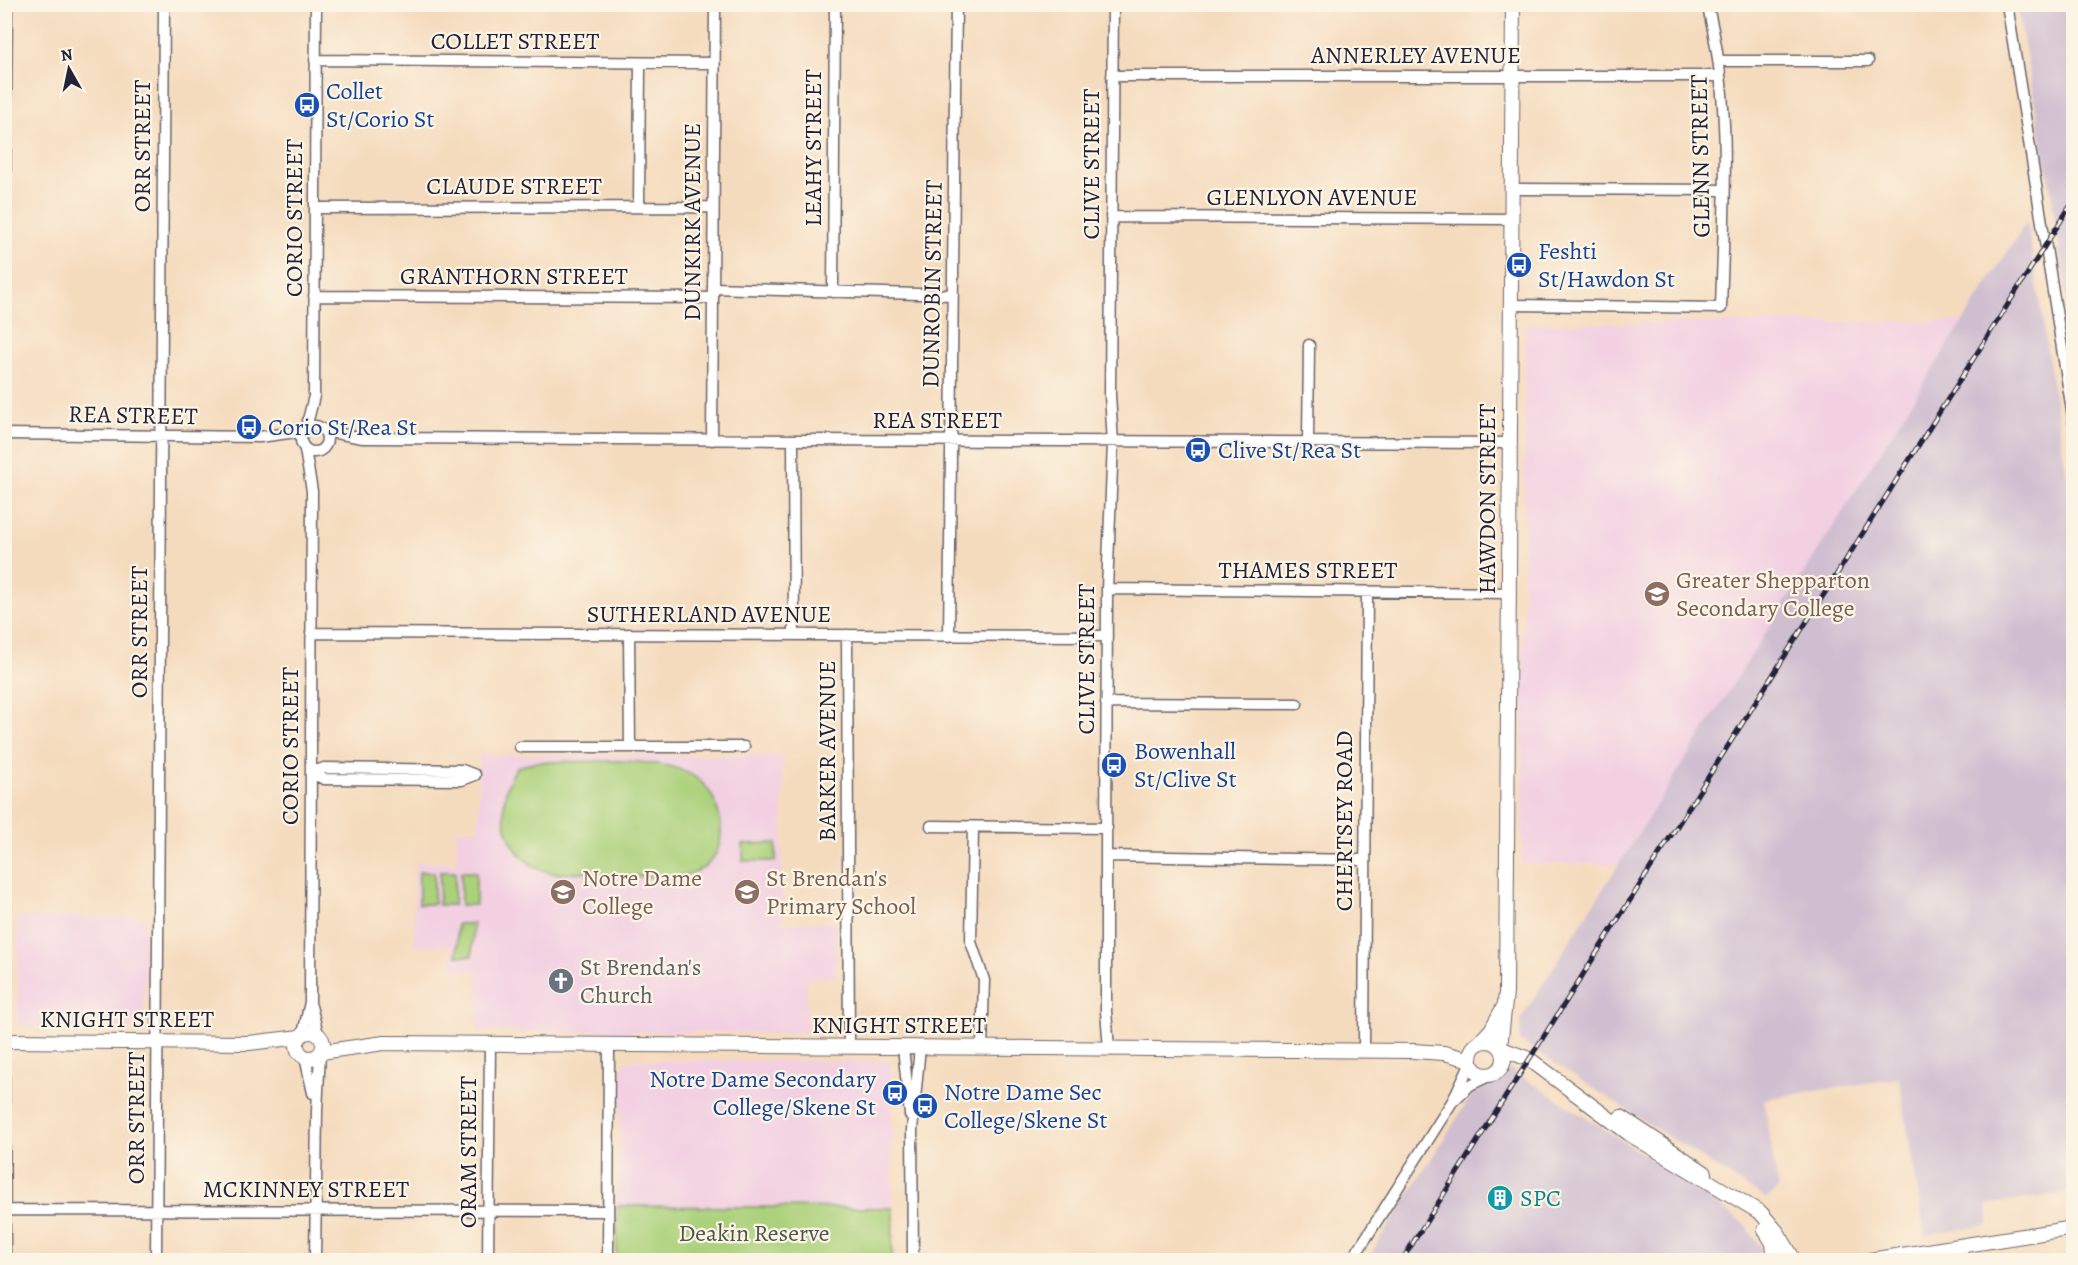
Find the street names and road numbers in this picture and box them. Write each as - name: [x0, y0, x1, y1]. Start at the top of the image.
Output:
- street label: COLLET STREET: [431, 25, 599, 57]
- street label: ANNERLEY AVENUE: [1310, 39, 1521, 71]
- street label: LEAHY STREET: [797, 69, 829, 227]
- street label: GLENN STREET: [1683, 74, 1717, 238]
- street label: ORR STREET: [126, 80, 158, 212]
- street label: CLIVE STREET: [1075, 89, 1107, 239]
- street label: DUNKIRK AVENUE: [676, 123, 708, 321]
- street label: CORIO STREET: [278, 139, 310, 297]
- street label: CLAUDE STREET: [426, 170, 602, 202]
- street label: DUNROBIN STREET: [914, 180, 950, 388]
- street label: GLENLYON AVENUE: [1206, 181, 1418, 213]
- street label: GRANTHORN STREET: [400, 260, 628, 292]
- street label: REA STREET: [68, 398, 198, 432]
- street label: REA STREET: [872, 404, 1002, 436]
- street label: HAWDON STREET: [1471, 404, 1503, 594]
- street label: THAMES STREET: [1219, 554, 1397, 586]
- street label: ORR STREET: [123, 566, 155, 698]
- street label: CLIVE STREET: [1070, 584, 1102, 734]
- street label: SUTHERLAND AVENUE: [587, 598, 831, 630]
- street label: BARKER AVENUE: [811, 660, 843, 842]
- street label: CORIO STREET: [274, 667, 306, 825]
- street label: CHERTSEY ROAD: [1328, 731, 1360, 911]
- street label: KNIGHT STREET: [40, 1003, 214, 1035]
- street label: KNIGHT STREET: [812, 1009, 986, 1041]
- street label: ORR STREET: [120, 1052, 152, 1184]
- street label: ORAM STREET: [452, 1076, 484, 1228]
- street label: MCKINNEY STREET: [203, 1173, 409, 1205]

